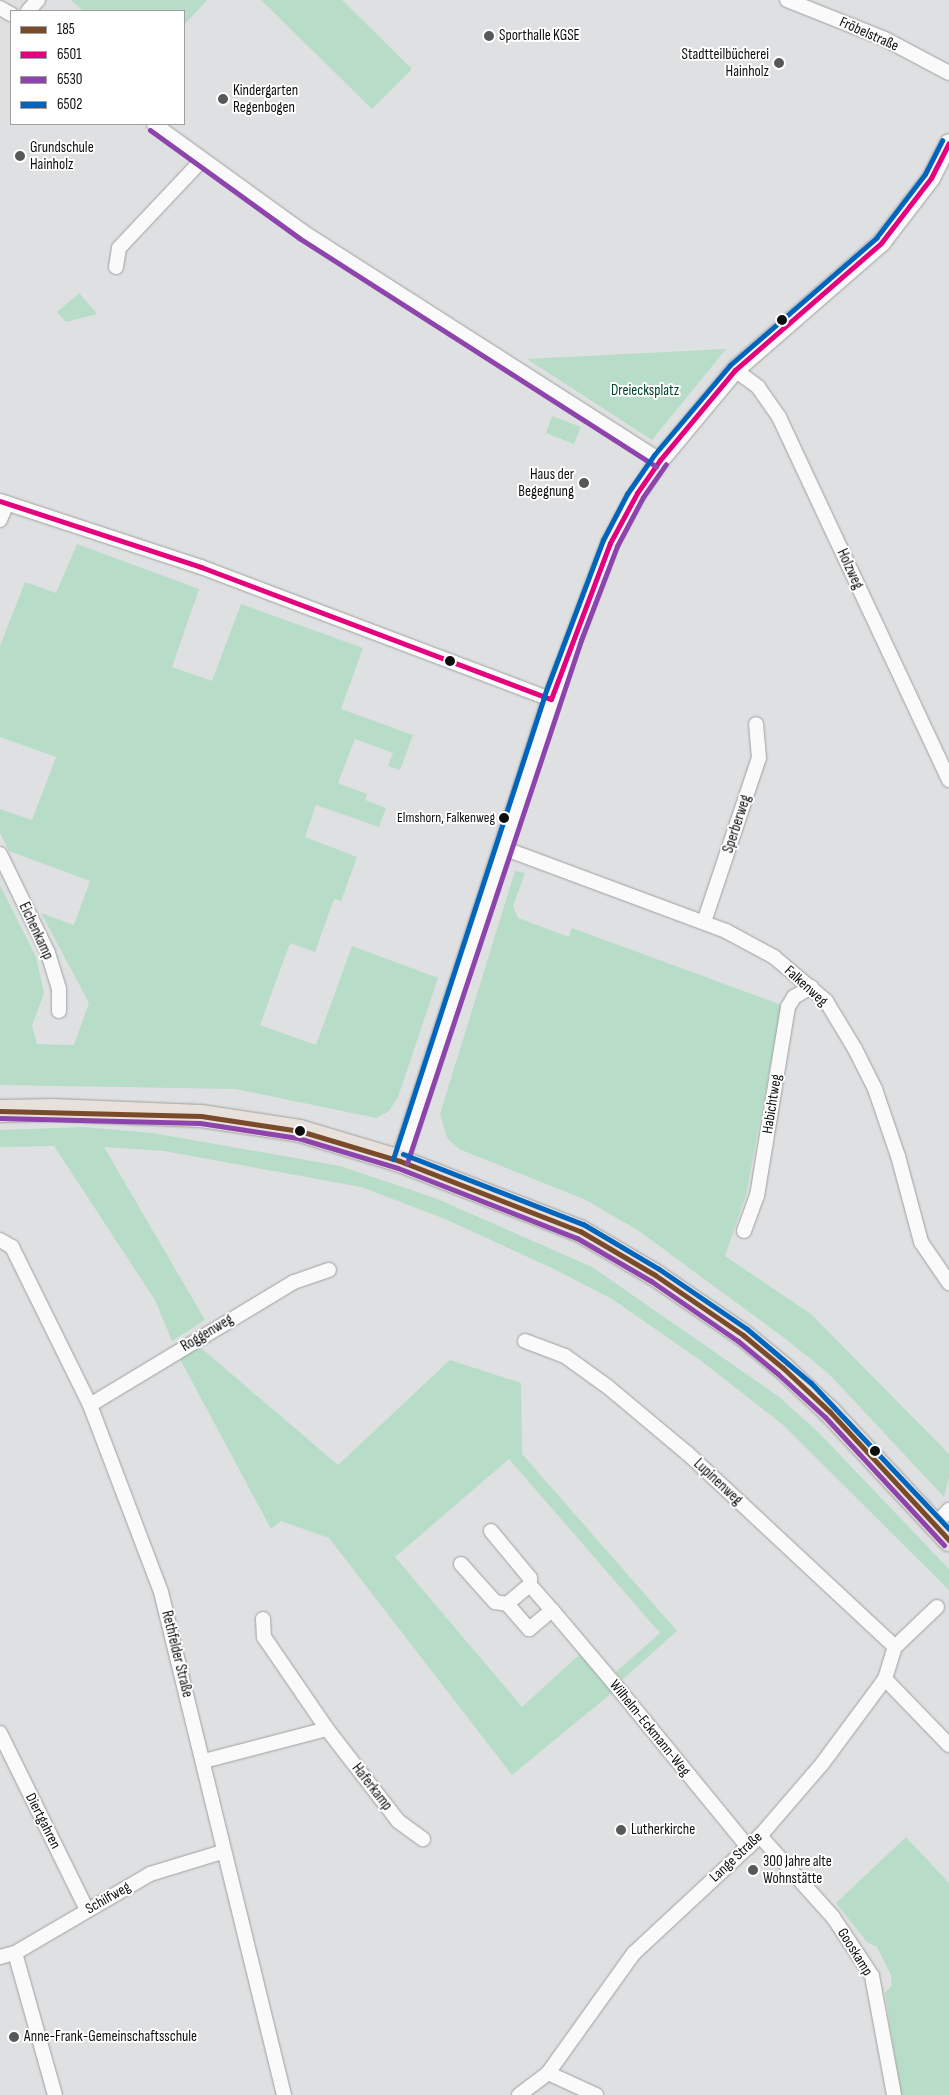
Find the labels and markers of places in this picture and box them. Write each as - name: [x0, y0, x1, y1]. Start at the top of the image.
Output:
- place label: Sporthalle KGSE: [499, 27, 580, 45]
- marker: Sporthalle KGSE: [483, 30, 495, 42]
- place label: Stadtteilbücherei Hainholz: [682, 45, 769, 80]
- marker: Stadtteilbücherei Hainholz: [773, 57, 785, 69]
- place label: Kindergarten Regenbogen: [233, 81, 298, 116]
- marker: Kindergarten Regenbogen: [217, 93, 229, 105]
- place label: Grundschule Hainholz: [30, 138, 94, 173]
- marker: Grundschule Hainholz: [14, 150, 26, 162]
- unlabelled marker: [777, 315, 787, 325]
- place label: Haus der Begegnung: [518, 465, 574, 500]
- marker: Haus der Begegnung: [578, 477, 590, 489]
- unlabelled marker: [445, 656, 455, 666]
- place label: Elmshorn, Falkenweg: [397, 810, 495, 826]
- marker: Elmshorn, Falkenweg: [499, 813, 509, 823]
- unlabelled marker: [295, 1126, 305, 1136]
- unlabelled marker: [870, 1446, 880, 1456]
- place label: Lutherkirche: [631, 1821, 695, 1839]
- marker: Lutherkirche: [615, 1824, 627, 1836]
- place label: 300 Jahre alte Wohnstätte: [763, 1852, 832, 1887]
- marker: 300 Jahre alte Wohnstätte: [747, 1864, 759, 1876]
- place label: Anne-Frank-Gemeinschaftsschule: [24, 2028, 197, 2046]
- marker: Anne-Frank-Gemeinschaftsschule: [8, 2031, 20, 2043]

